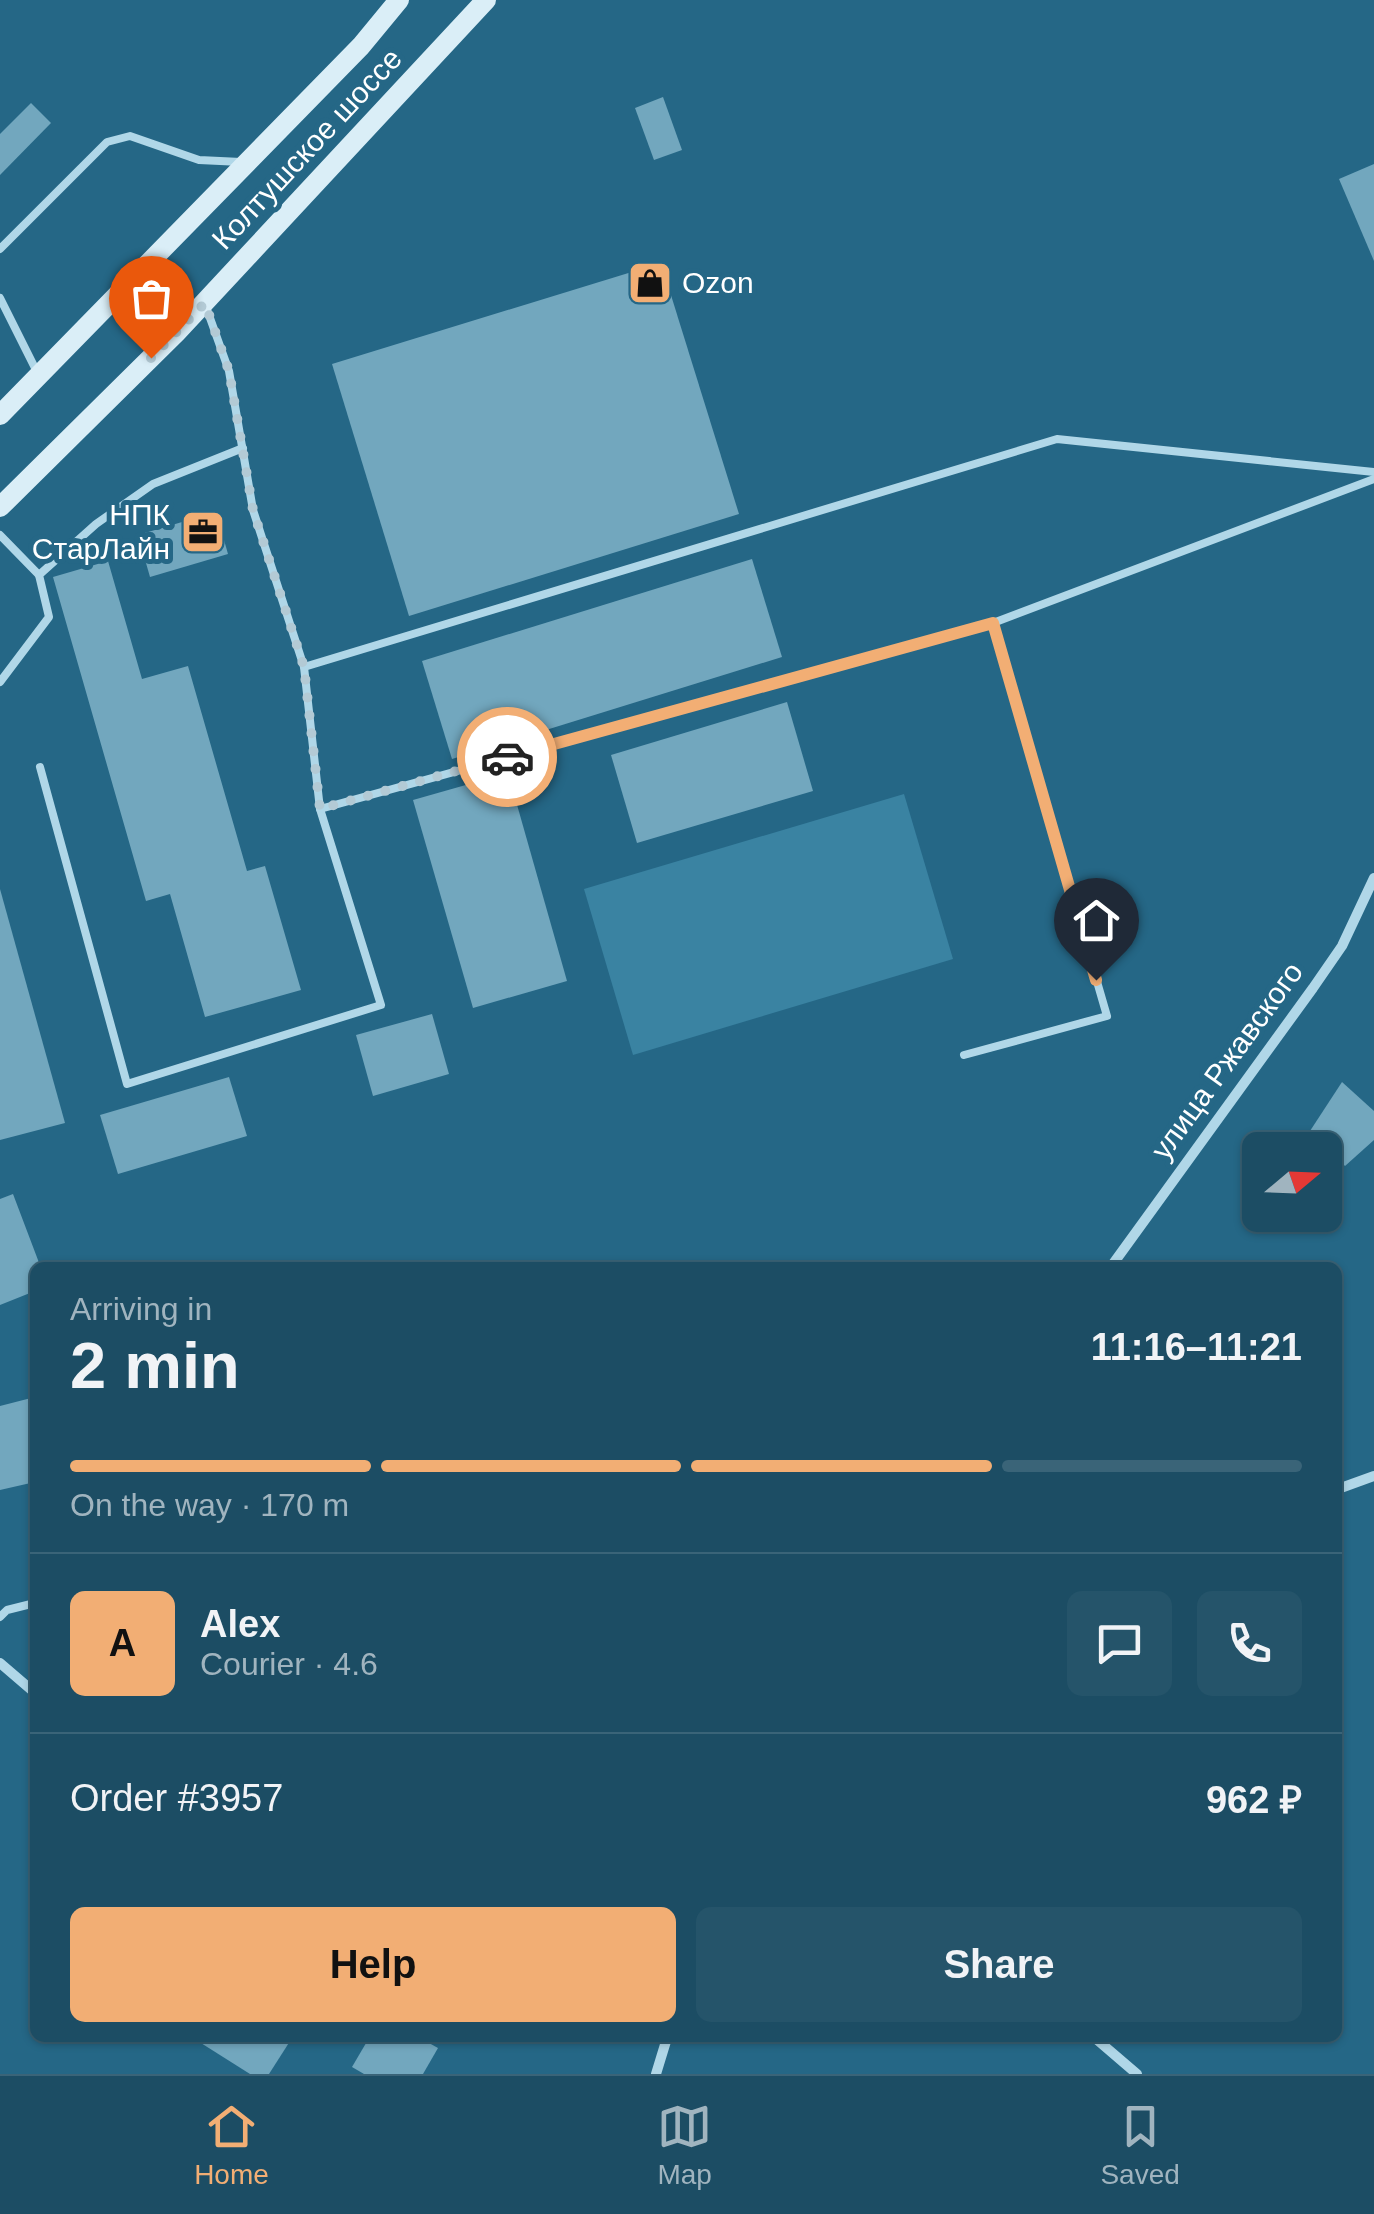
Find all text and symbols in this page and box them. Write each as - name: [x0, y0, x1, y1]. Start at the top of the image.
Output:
- street label: Колтушское шоссе: [205, 42, 408, 256]
- pin: [109, 256, 194, 359]
- shop icon: Ozon: [627, 260, 673, 306]
- place label: Ozon: [682, 266, 754, 299]
- icon: bag: [124, 271, 179, 326]
- place label: НПК СтарЛайн: [32, 498, 171, 565]
- office icon: НПК СтарЛайн: [180, 509, 226, 555]
- courier: [457, 707, 557, 807]
- icon: car: [480, 730, 535, 785]
- pin: [1054, 878, 1139, 981]
- icon: home: [1069, 893, 1124, 948]
- street label: улица Ржавского: [1144, 956, 1309, 1166]
- north arrow: [1242, 1132, 1342, 1232]
- map controls: [1242, 1132, 1342, 1232]
- text: Arriving in: [70, 1291, 212, 1327]
- text: 11:16–11:21: [1091, 1326, 1302, 1368]
- text: 2 min: [70, 1329, 240, 1402]
- text: On the way · 170 m: [70, 1487, 349, 1523]
- button: chat: [1067, 1591, 1172, 1696]
- button: phone: [1197, 1591, 1302, 1696]
- text: Alex: [200, 1603, 280, 1645]
- text: A: [109, 1622, 136, 1664]
- text: Courier · 4.6: [200, 1646, 378, 1682]
- text: Order #3957: [70, 1777, 283, 1819]
- text: 962 ₽: [1206, 1779, 1302, 1821]
- button: Help: [70, 1907, 676, 2022]
- button: Share: [696, 1907, 1302, 2022]
- tab: Home: [194, 2099, 269, 2191]
- tab: Map: [657, 2099, 712, 2191]
- tab: Saved: [1100, 2099, 1180, 2191]

